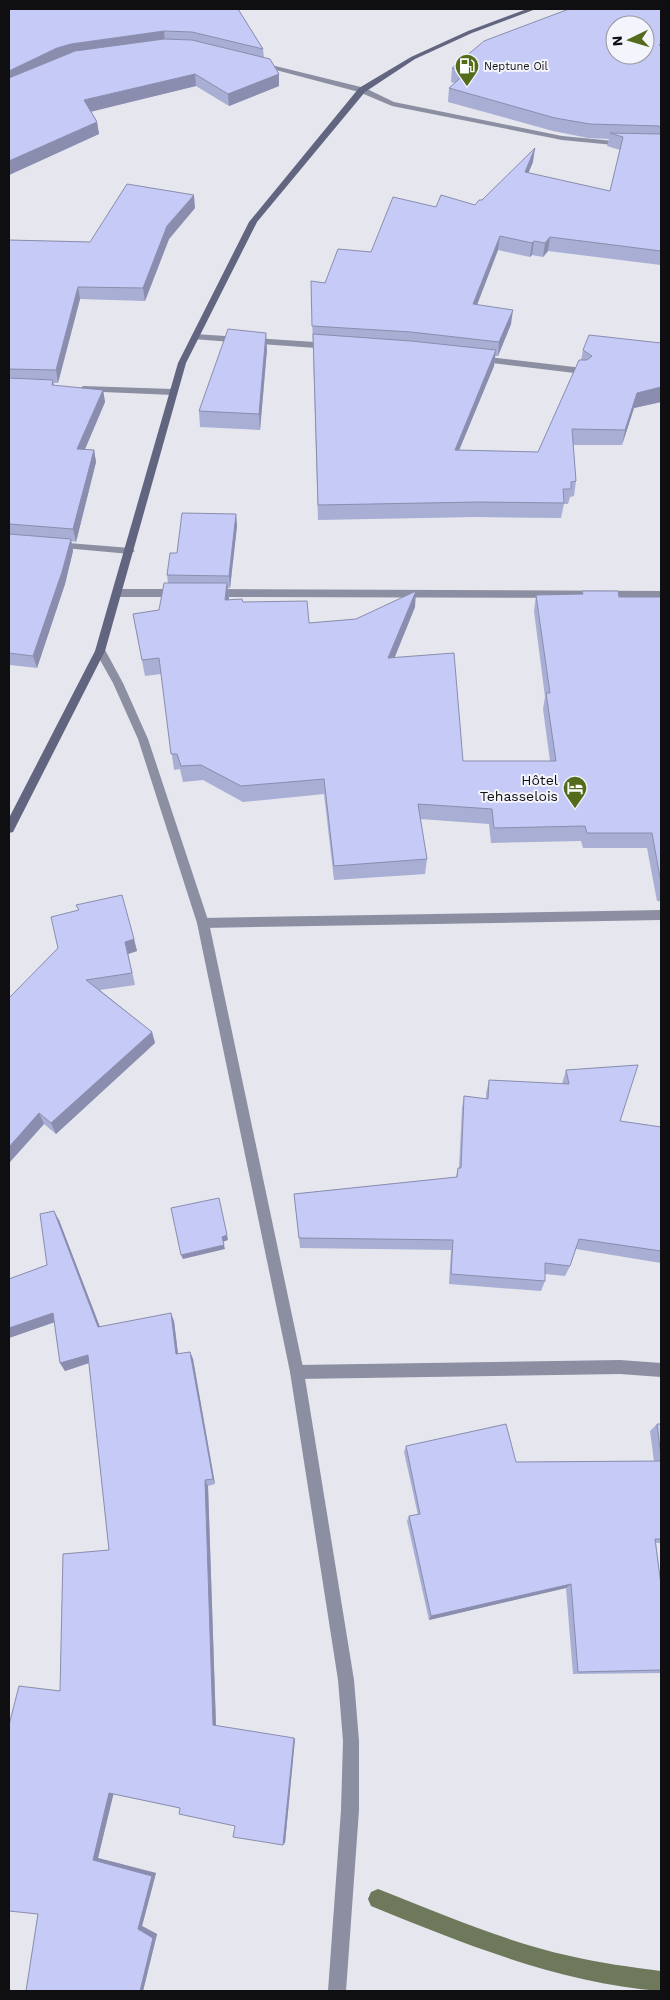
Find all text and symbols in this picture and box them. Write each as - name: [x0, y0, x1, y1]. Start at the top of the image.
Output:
- north arrow: [605, 15, 655, 65]
- text: N: [609, 35, 625, 47]
- fuel station icon: Neptune Oil: [454, 53, 480, 87]
- place label: Neptune Oil: [484, 60, 549, 73]
- place label: Hôtel Tehasselois: [480, 772, 559, 804]
- hotel icon: Hôtel Tehasselois: [562, 775, 588, 809]

